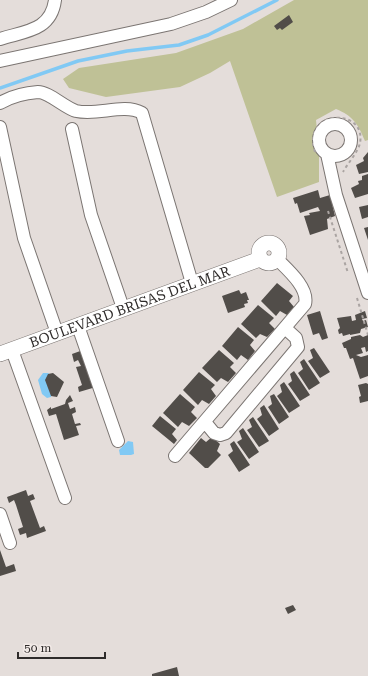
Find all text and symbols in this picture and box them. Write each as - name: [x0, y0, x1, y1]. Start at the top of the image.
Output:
- street label: BOULEVARD BRISAS DEL MAR: [27, 263, 232, 351]
- scale bar: [18, 634, 105, 660]
- text: 50 m: [24, 641, 51, 655]

